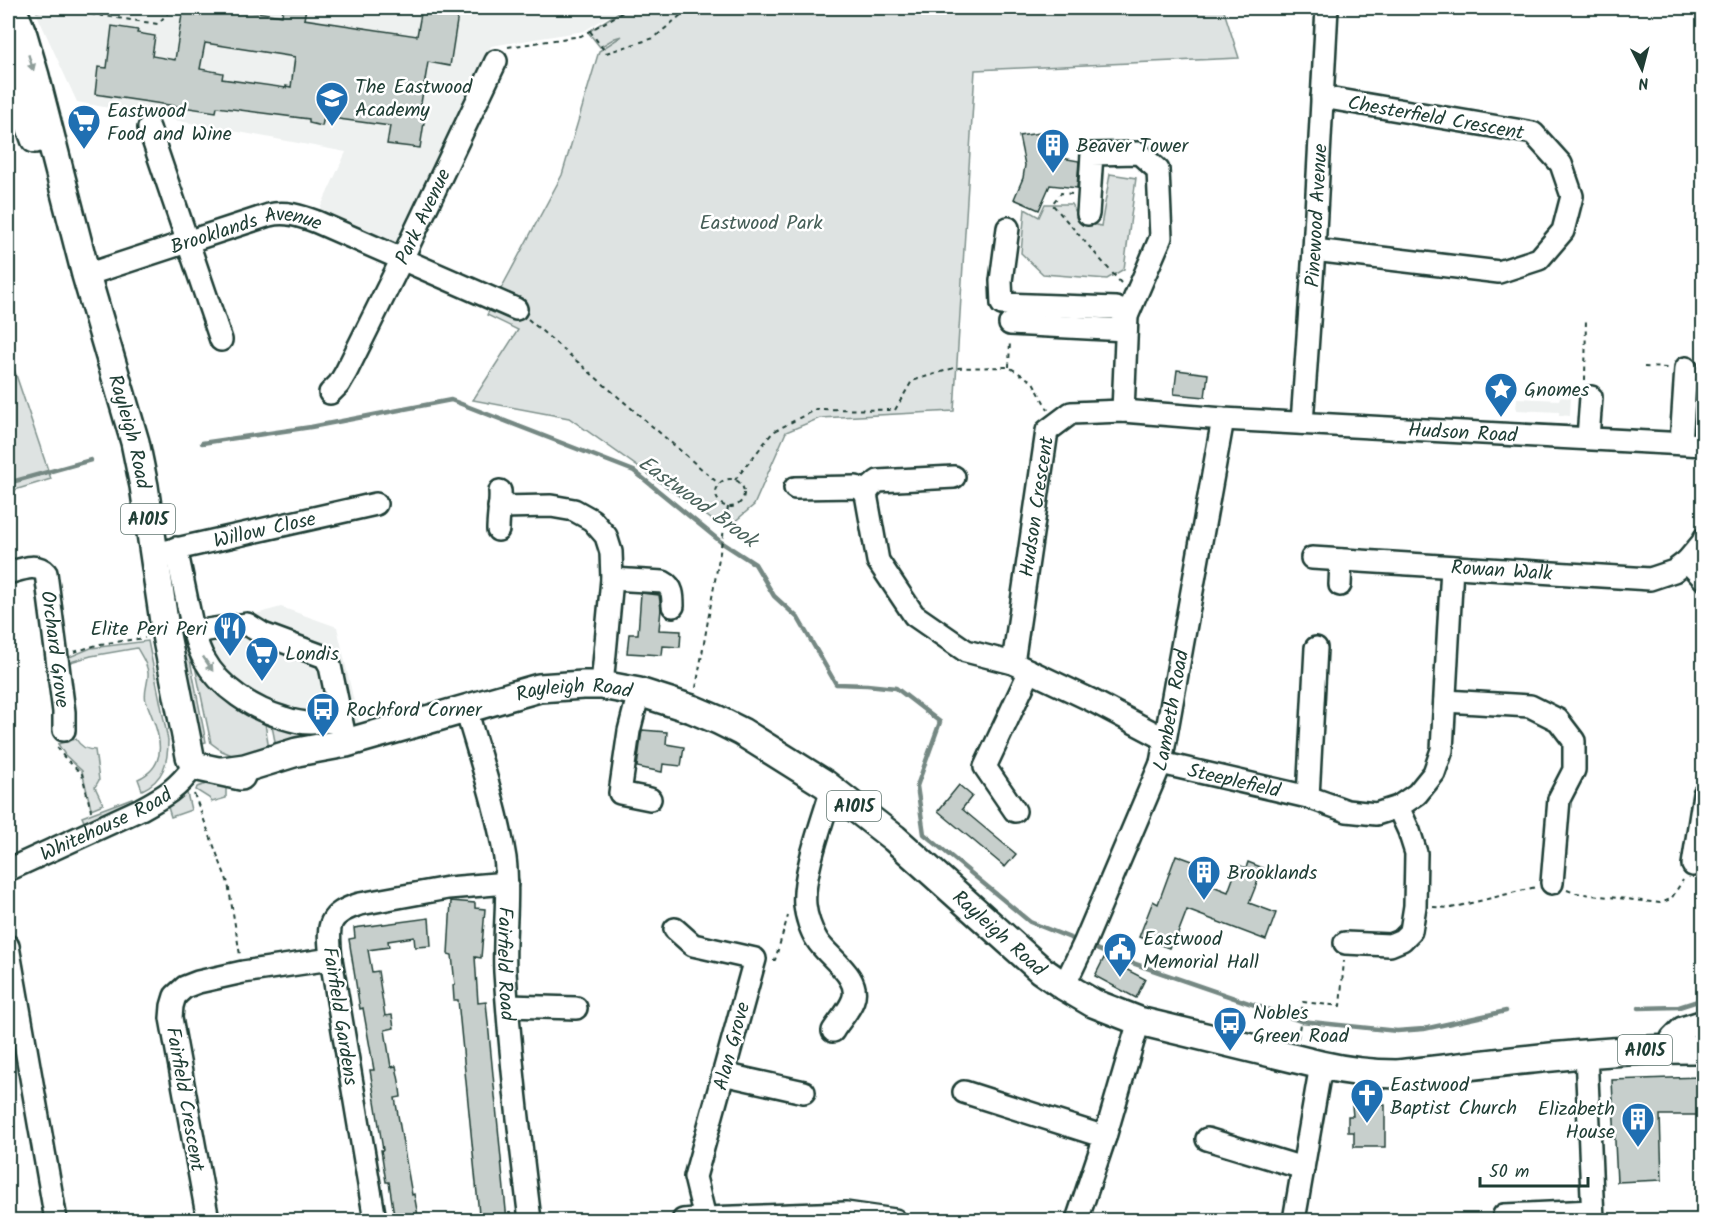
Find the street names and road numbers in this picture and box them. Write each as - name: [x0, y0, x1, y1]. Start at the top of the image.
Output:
- street label: Chesterfield Crescent: [1345, 88, 1527, 150]
- street label: Pinewood Avenue: [1297, 143, 1338, 288]
- street label: Park Avenue: [387, 164, 461, 271]
- street label: Brooklands Avenue: [167, 199, 327, 264]
- street label: Rayleigh Road: [98, 371, 158, 493]
- street label: Hudson Road: [1407, 415, 1519, 453]
- street label: Hudson Crescent: [1012, 434, 1064, 579]
- road number: A1015: [121, 504, 175, 534]
- street label: Willow Close: [211, 504, 319, 558]
- street label: Rowan Walk: [1450, 553, 1554, 591]
- street label: Orchard Grove: [30, 589, 77, 710]
- street label: Lambeth Road: [1145, 646, 1199, 777]
- street label: Rayleigh Road: [512, 671, 636, 712]
- street label: Steeplefield: [1184, 756, 1284, 808]
- street label: Whitehouse Road: [35, 780, 181, 871]
- road number: A1015: [827, 791, 881, 821]
- street label: Rayleigh Road: [944, 883, 1053, 986]
- street label: Fairfield Road: [487, 906, 522, 1023]
- street label: Fairfield Gardens: [312, 945, 366, 1088]
- street label: Alan Grove: [706, 999, 760, 1094]
- street label: Fairfield Crescent: [156, 1025, 213, 1174]
- road number: A1015: [1618, 1035, 1672, 1065]

